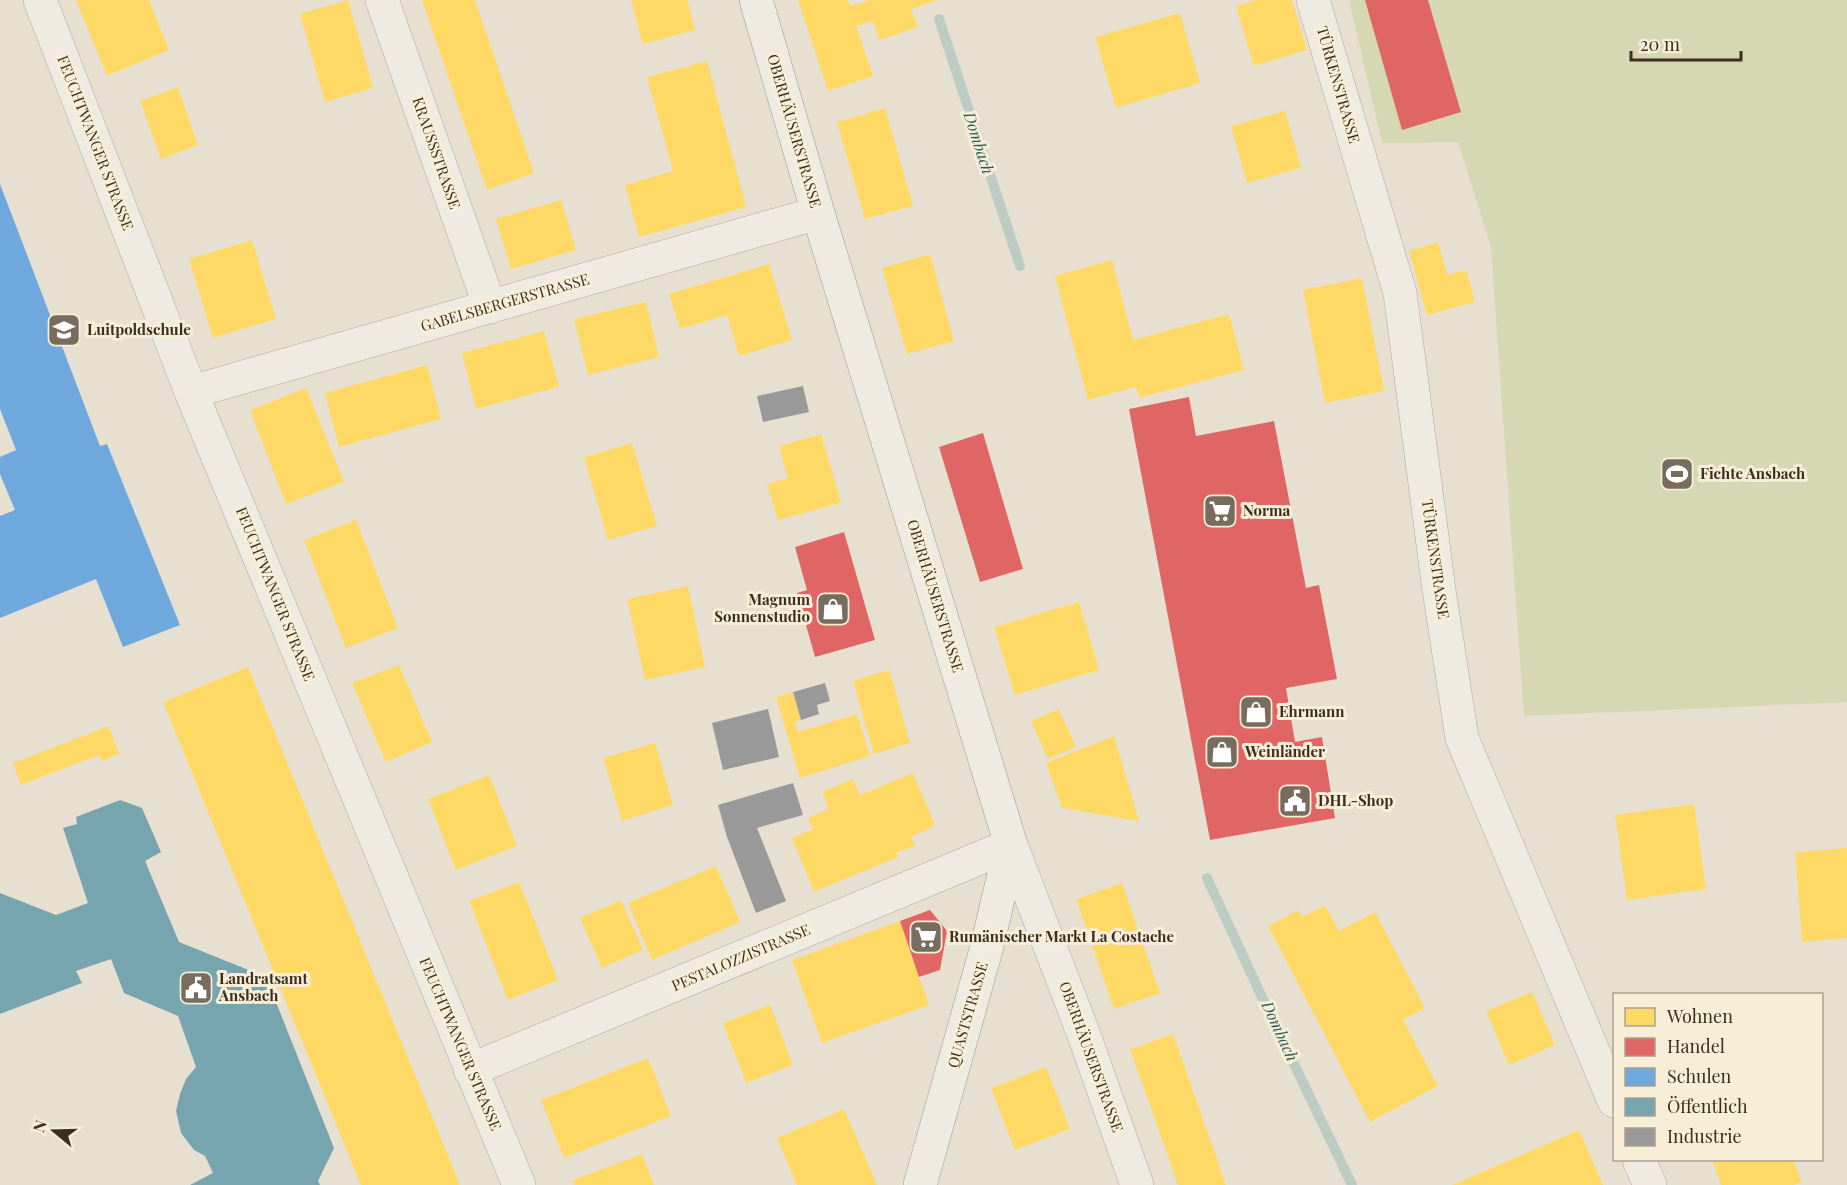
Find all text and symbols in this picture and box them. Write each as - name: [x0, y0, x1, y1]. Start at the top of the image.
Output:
- street label: TÜRKENSTRASSE: [1313, 24, 1365, 146]
- scale bar: [1631, 24, 1740, 62]
- text: 20 m: [1640, 32, 1680, 56]
- street label: FEUCHTWANGER STRASSE: [53, 52, 139, 233]
- street label: OBERHÄUSERSTRASSE: [763, 52, 826, 210]
- street label: KRAUSSSTRASSE: [408, 94, 466, 211]
- water label: Dombach: [959, 108, 999, 177]
- street label: GABELSBERGERSTRASSE: [418, 268, 591, 336]
- school or university icon: Luitpoldschule: [46, 312, 82, 348]
- place label: Luitpoldschule: [87, 319, 191, 339]
- sports icon: Fichte Ansbach: [1659, 456, 1695, 492]
- place label: Fichte Ansbach: [1700, 463, 1805, 483]
- supermarket icon: Norma: [1202, 493, 1238, 529]
- street label: TÜRKENSTRASSE: [1418, 498, 1454, 620]
- place label: Norma: [1243, 500, 1291, 520]
- street label: FEUCHTWANGER STRASSE: [232, 504, 320, 684]
- street label: OBERHÄUSERSTRASSE: [903, 517, 969, 675]
- place label: Magnum Sonnenstudio: [714, 589, 810, 626]
- shop icon: Magnum Sonnenstudio: [815, 591, 851, 627]
- shop icon: Ehrmann: [1238, 694, 1274, 730]
- place label: Ehrmann: [1279, 701, 1345, 721]
- shop icon: Weinländer: [1204, 734, 1240, 770]
- place label: Weinländer: [1244, 741, 1325, 761]
- public building icon: DHL-Shop: [1277, 783, 1313, 819]
- place label: DHL-Shop: [1318, 790, 1393, 810]
- street label: PESTALOZZISTRASSE: [668, 919, 813, 995]
- supermarket icon: Rumänischer Markt La Costache: [908, 919, 944, 955]
- place label: Rumänischer Markt La Costache: [949, 926, 1174, 946]
- street label: FEUCHTWANGER STRASSE: [415, 954, 506, 1133]
- street label: QUASTSTRASSE: [942, 959, 992, 1070]
- place label: Landratsamt Ansbach: [218, 968, 308, 1005]
- public building icon: Landratsamt Ansbach: [178, 970, 214, 1006]
- street label: OBERHÄUSERSTRASSE: [1055, 979, 1129, 1135]
- legend: [1613, 993, 1823, 1161]
- water label: Dombach: [1257, 996, 1304, 1064]
- text: Wohnen: [1666, 1004, 1733, 1028]
- text: Handel: [1667, 1034, 1725, 1058]
- text: Schulen: [1667, 1064, 1732, 1088]
- text: Öffentlich: [1667, 1094, 1748, 1118]
- north arrow: [24, 1101, 84, 1161]
- text: N: [28, 1117, 51, 1135]
- text: Industrie: [1667, 1124, 1742, 1148]

